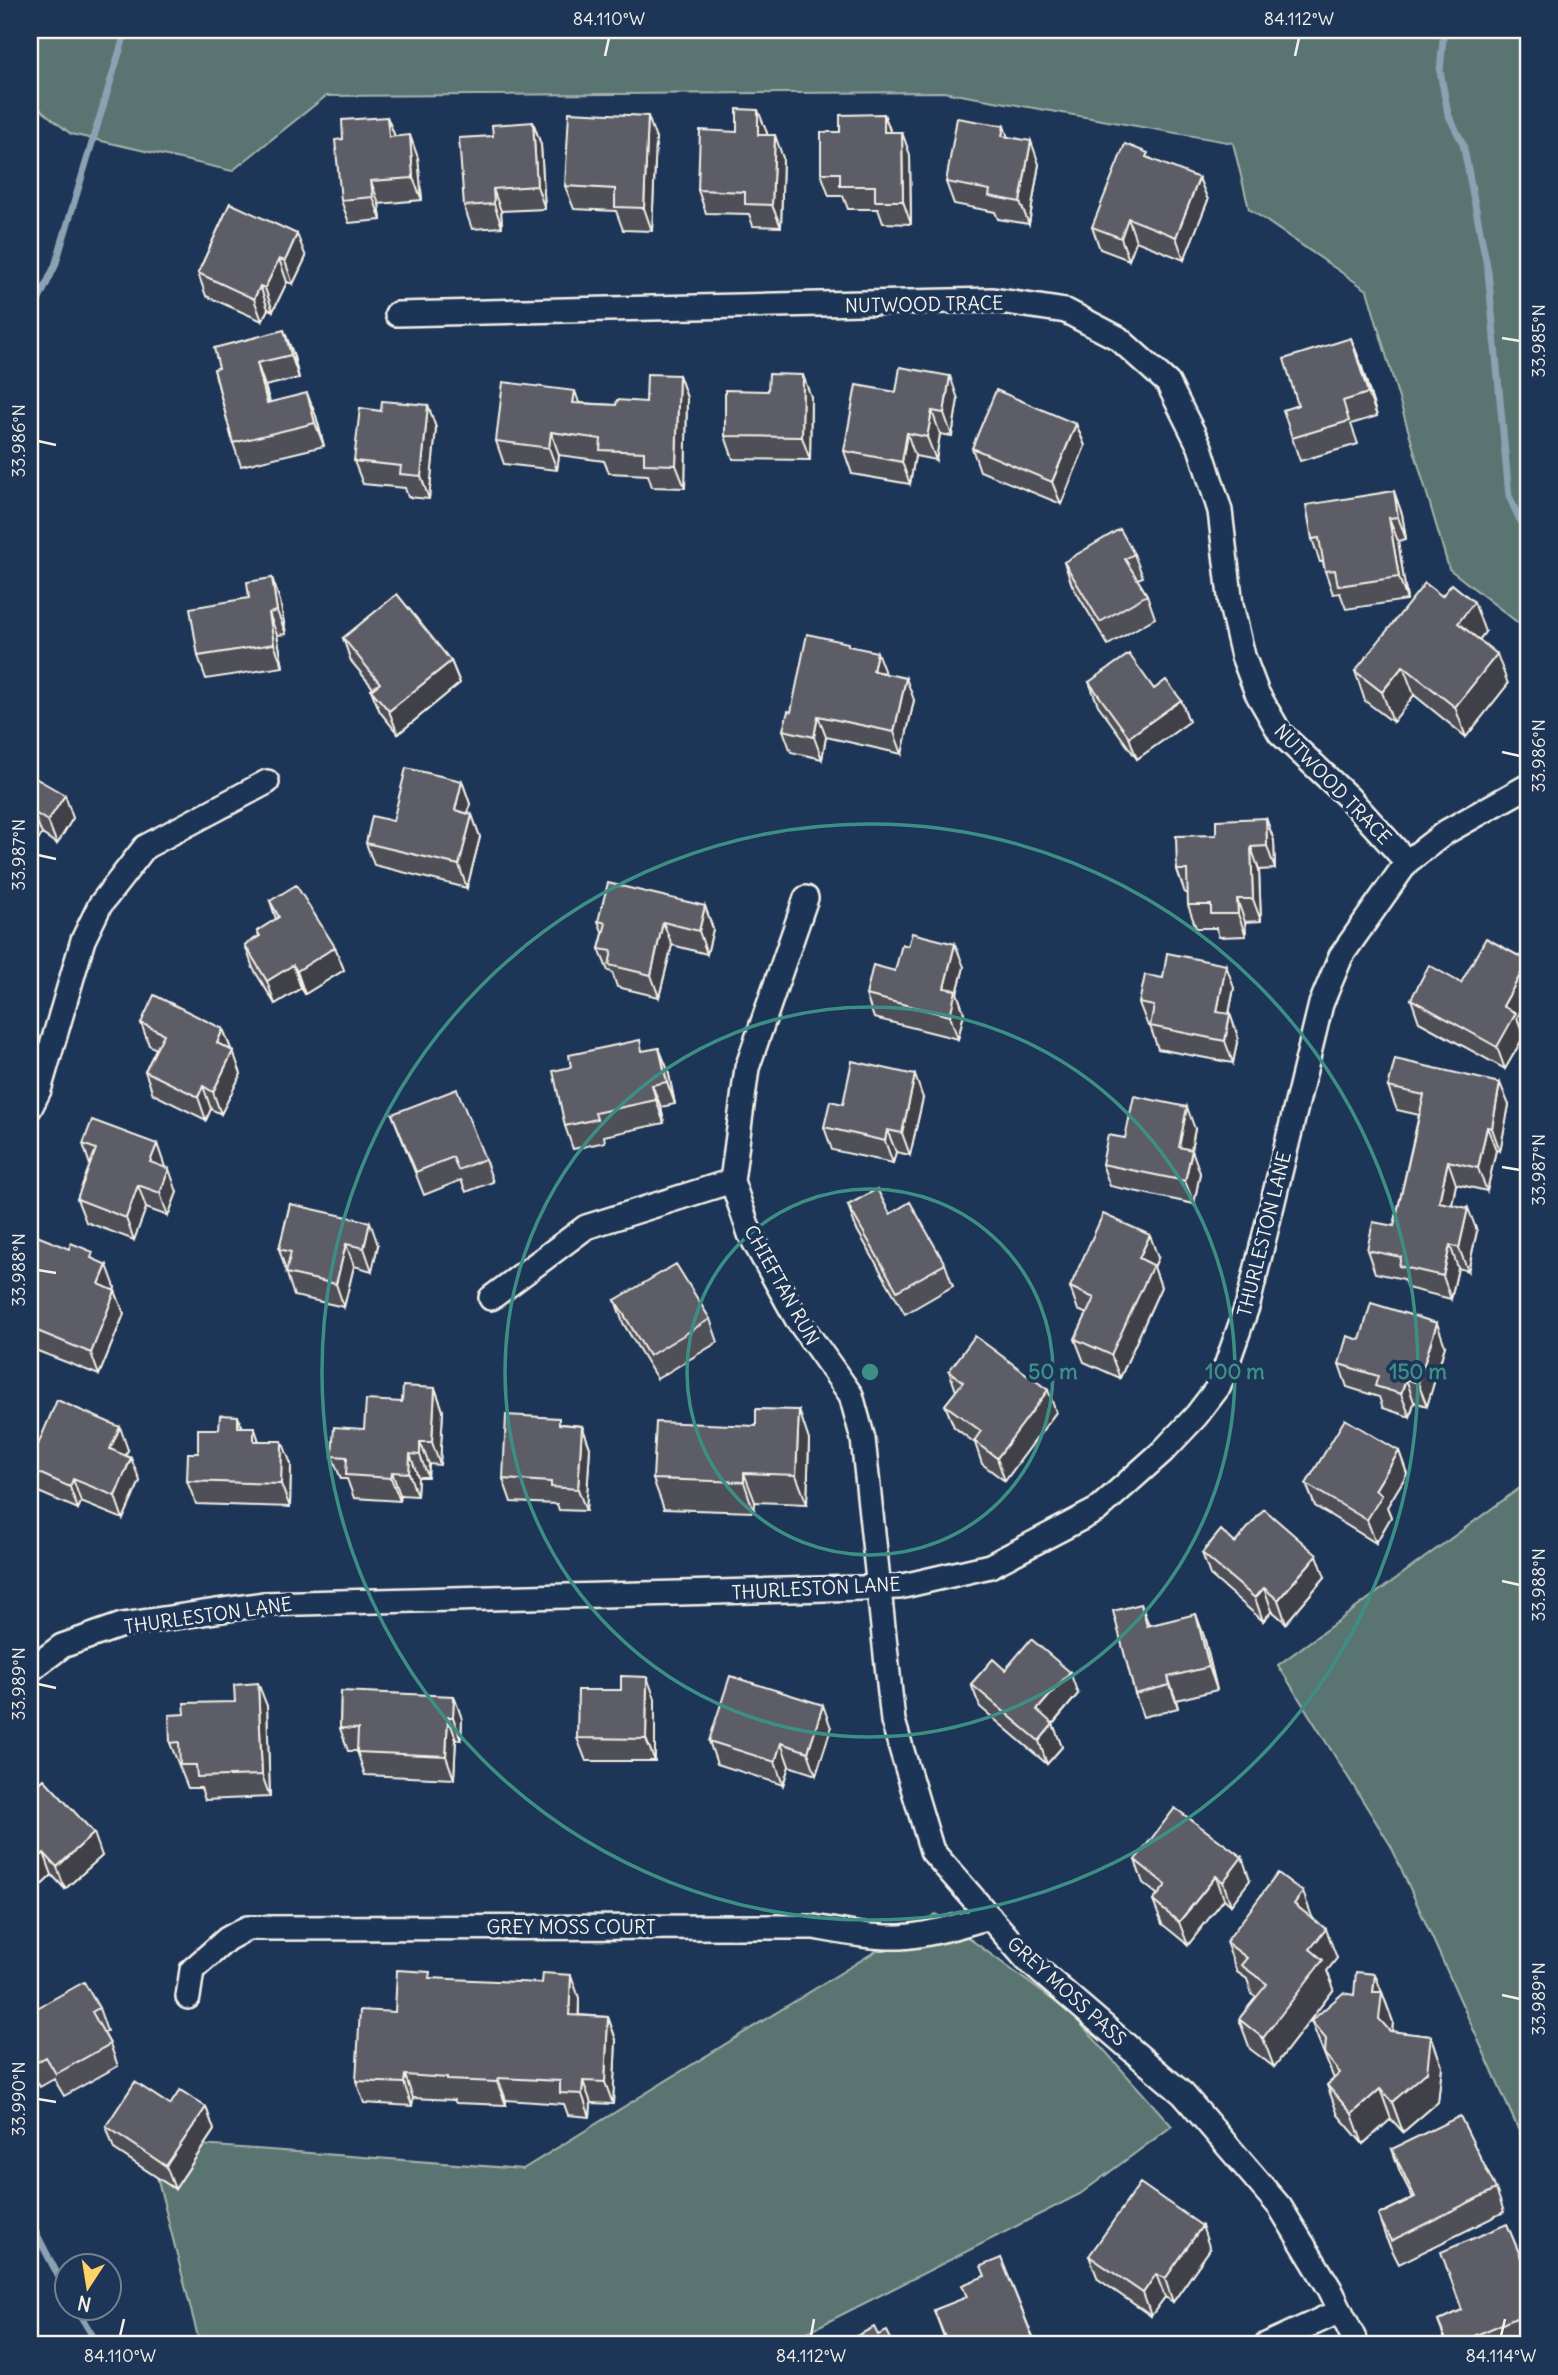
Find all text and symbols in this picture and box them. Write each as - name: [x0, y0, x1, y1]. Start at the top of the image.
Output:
- text: 84.110°W: [573, 7, 645, 30]
- text: 84.112°W: [1264, 7, 1334, 30]
- street label: NUTWOOD TRACE: [845, 291, 1003, 317]
- text: 33.985°N: [1527, 304, 1550, 378]
- text: 33.986°N: [7, 404, 30, 478]
- street label: NUTWOOD TRACE: [1269, 719, 1397, 849]
- text: 33.986°N: [1527, 719, 1550, 793]
- text: 33.987°N: [7, 819, 30, 891]
- text: 33.987°N: [1527, 1134, 1550, 1206]
- street label: THURLESTON LANE: [1232, 1149, 1296, 1319]
- street label: CHIEFTAN RUN: [739, 1221, 825, 1349]
- text: 33.988°N: [7, 1233, 30, 1307]
- text: 50 m: [1028, 1358, 1078, 1385]
- text: 100 m: [1205, 1358, 1265, 1385]
- text: 150 m: [1389, 1358, 1447, 1385]
- centre of rings: [858, 1360, 882, 1384]
- text: 33.988°N: [1527, 1548, 1550, 1622]
- street label: THURLESTON LANE: [731, 1572, 901, 1604]
- street label: THURLESTON LANE: [123, 1591, 293, 1639]
- text: 33.989°N: [7, 1647, 30, 1721]
- street label: GREY MOSS COURT: [486, 1915, 656, 1939]
- street label: GREY MOSS PASS: [1002, 1931, 1132, 2051]
- text: 33.989°N: [1527, 1962, 1550, 2036]
- text: 33.990°N: [7, 2061, 30, 2137]
- north arrow: [52, 2252, 122, 2322]
- text: N: [76, 2291, 93, 2317]
- text: 84.110°W: [84, 2344, 156, 2367]
- text: 84.112°W: [776, 2344, 846, 2367]
- text: 84.114°W: [1466, 2344, 1536, 2367]

